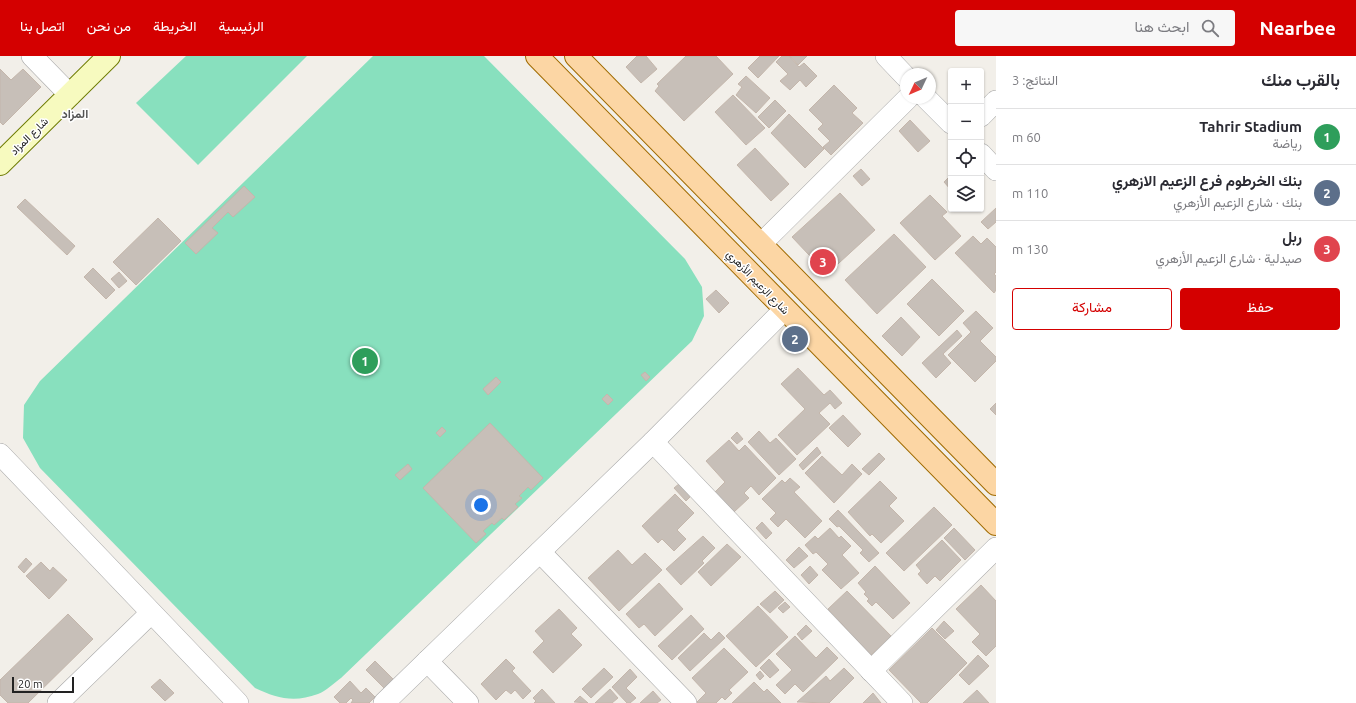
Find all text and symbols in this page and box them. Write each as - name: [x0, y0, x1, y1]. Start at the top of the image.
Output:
- search box: [955, 10, 1235, 46]
- icon: search: [1199, 17, 1221, 39]
- text: Nearbee: [1259, 17, 1336, 39]
- text: اتصل بنا: [20, 18, 65, 34]
- text: من نحن: [87, 18, 131, 34]
- text: الخريطة: [153, 18, 196, 34]
- text: الرئيسية: [218, 18, 264, 34]
- text: ابحث هنا: [1135, 18, 1189, 35]
- north arrow: [900, 68, 936, 104]
- map controls: [948, 68, 984, 212]
- button: +: [948, 68, 984, 104]
- text: بالقرب منك: [1261, 70, 1340, 89]
- text: النتائج: 3: [1012, 73, 1058, 87]
- button: −: [948, 104, 984, 140]
- district label: المزاد: [62, 107, 88, 122]
- street label: شارع المزاد: [8, 115, 52, 159]
- text: Tahrir Stadium: [1199, 118, 1302, 135]
- text: 60 m: [1012, 130, 1041, 144]
- text: 1: [1323, 130, 1331, 144]
- text: رياضة: [1272, 136, 1302, 150]
- button: locate: [948, 140, 984, 176]
- text: بنك الخرطوم فرع الزعيم الازهري: [1112, 172, 1302, 189]
- button: layers: [948, 176, 984, 212]
- text: 110 m: [1012, 186, 1048, 200]
- text: 2: [1323, 186, 1331, 200]
- text: بنك · شارع الزعيم الأزهري: [1173, 195, 1302, 209]
- text: ربل: [1282, 228, 1302, 245]
- text: 130 m: [1012, 242, 1048, 256]
- text: 3: [1323, 242, 1331, 256]
- street label: شارع الزعيم الأزهري: [722, 247, 792, 320]
- pin: 3: [810, 247, 836, 277]
- text: صيدلية · شارع الزعيم الأزهري: [1155, 251, 1302, 265]
- button: مشاركة: [1012, 288, 1172, 330]
- button: حفظ: [1180, 288, 1340, 330]
- pin: 2: [782, 324, 808, 354]
- pin: 1: [352, 346, 378, 376]
- your location: [471, 495, 491, 515]
- scale bar: [12, 675, 74, 694]
- text: 20 m: [18, 678, 42, 690]

